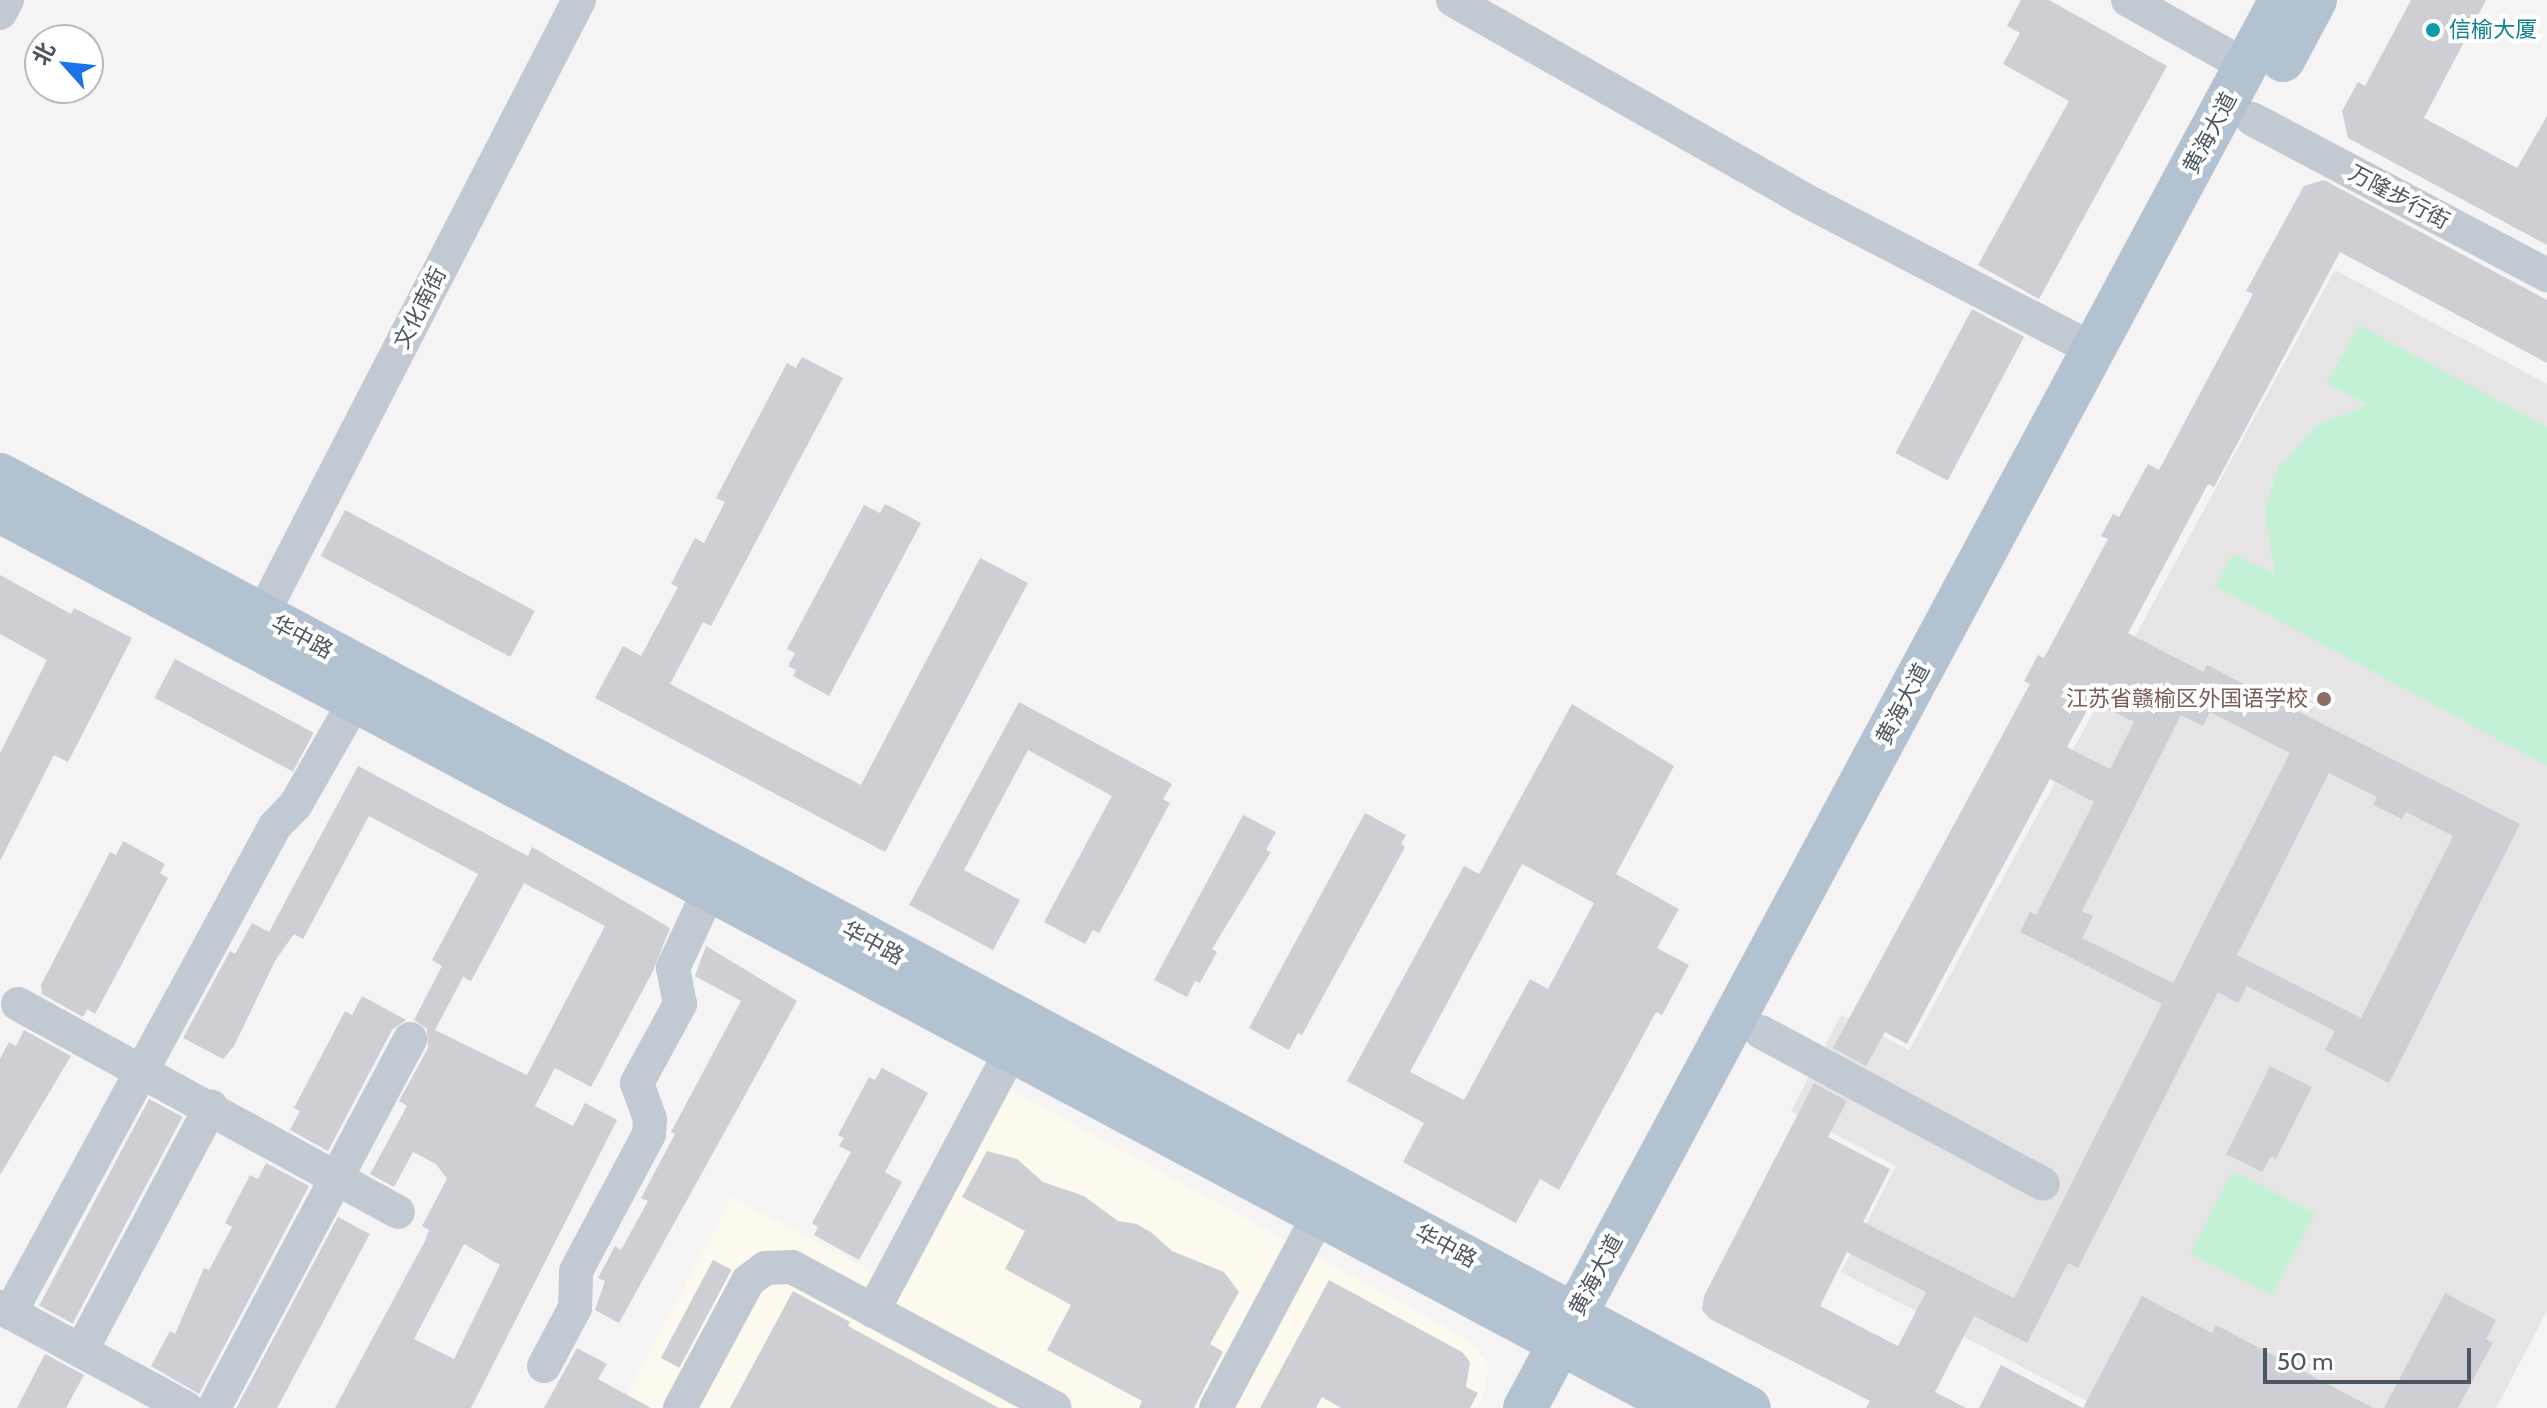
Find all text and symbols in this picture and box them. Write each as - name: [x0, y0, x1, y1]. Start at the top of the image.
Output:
- place label: 信榆大厦: [2449, 17, 2537, 43]
- marker: 信榆大厦: [2424, 21, 2442, 39]
- north arrow: [24, 24, 104, 104]
- text: 北: [27, 38, 61, 70]
- street label: 黄海大道: [2178, 88, 2242, 178]
- street label: 万隆步行街: [2344, 160, 2454, 234]
- street label: 文化南街: [388, 263, 452, 353]
- street label: 华中路: [267, 610, 337, 664]
- street label: 黄海大道: [1871, 659, 1935, 749]
- place label: 江苏省赣榆区外国语学校: [2066, 686, 2308, 712]
- marker: 江苏省赣榆区外国语学校: [2315, 690, 2333, 708]
- street label: 华中路: [838, 916, 908, 970]
- street label: 华中路: [1411, 1219, 1481, 1273]
- street label: 黄海大道: [1564, 1230, 1628, 1320]
- scale bar: [2267, 1332, 2475, 1382]
- text: 50 m: [2277, 1347, 2333, 1376]

